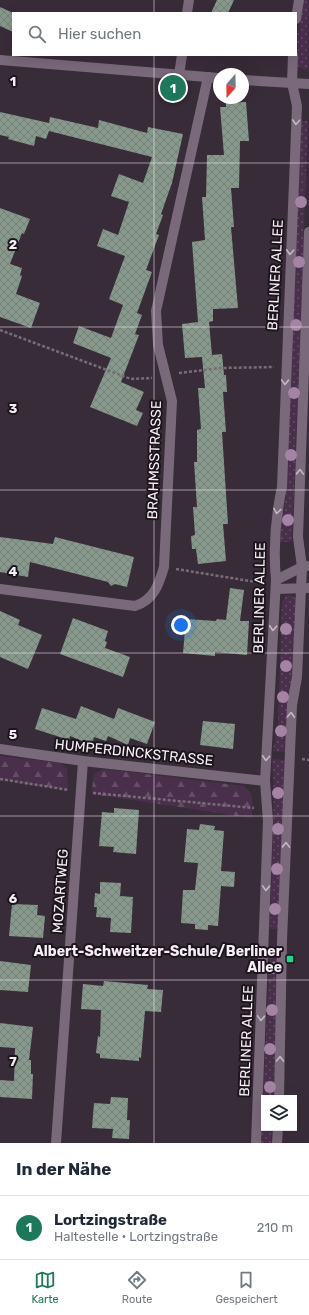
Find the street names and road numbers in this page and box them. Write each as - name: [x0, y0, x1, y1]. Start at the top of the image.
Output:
- street label: BERLINER ALLEE: [264, 219, 287, 331]
- street label: BRAHMSSTRASSE: [144, 400, 165, 520]
- street label: BERLINER ALLEE: [250, 542, 269, 654]
- street label: HUMPERDINCKSTRASSE: [54, 736, 214, 769]
- street label: MOZARTWEG: [49, 848, 72, 934]
- street label: BERLINER ALLEE: [236, 985, 257, 1097]

